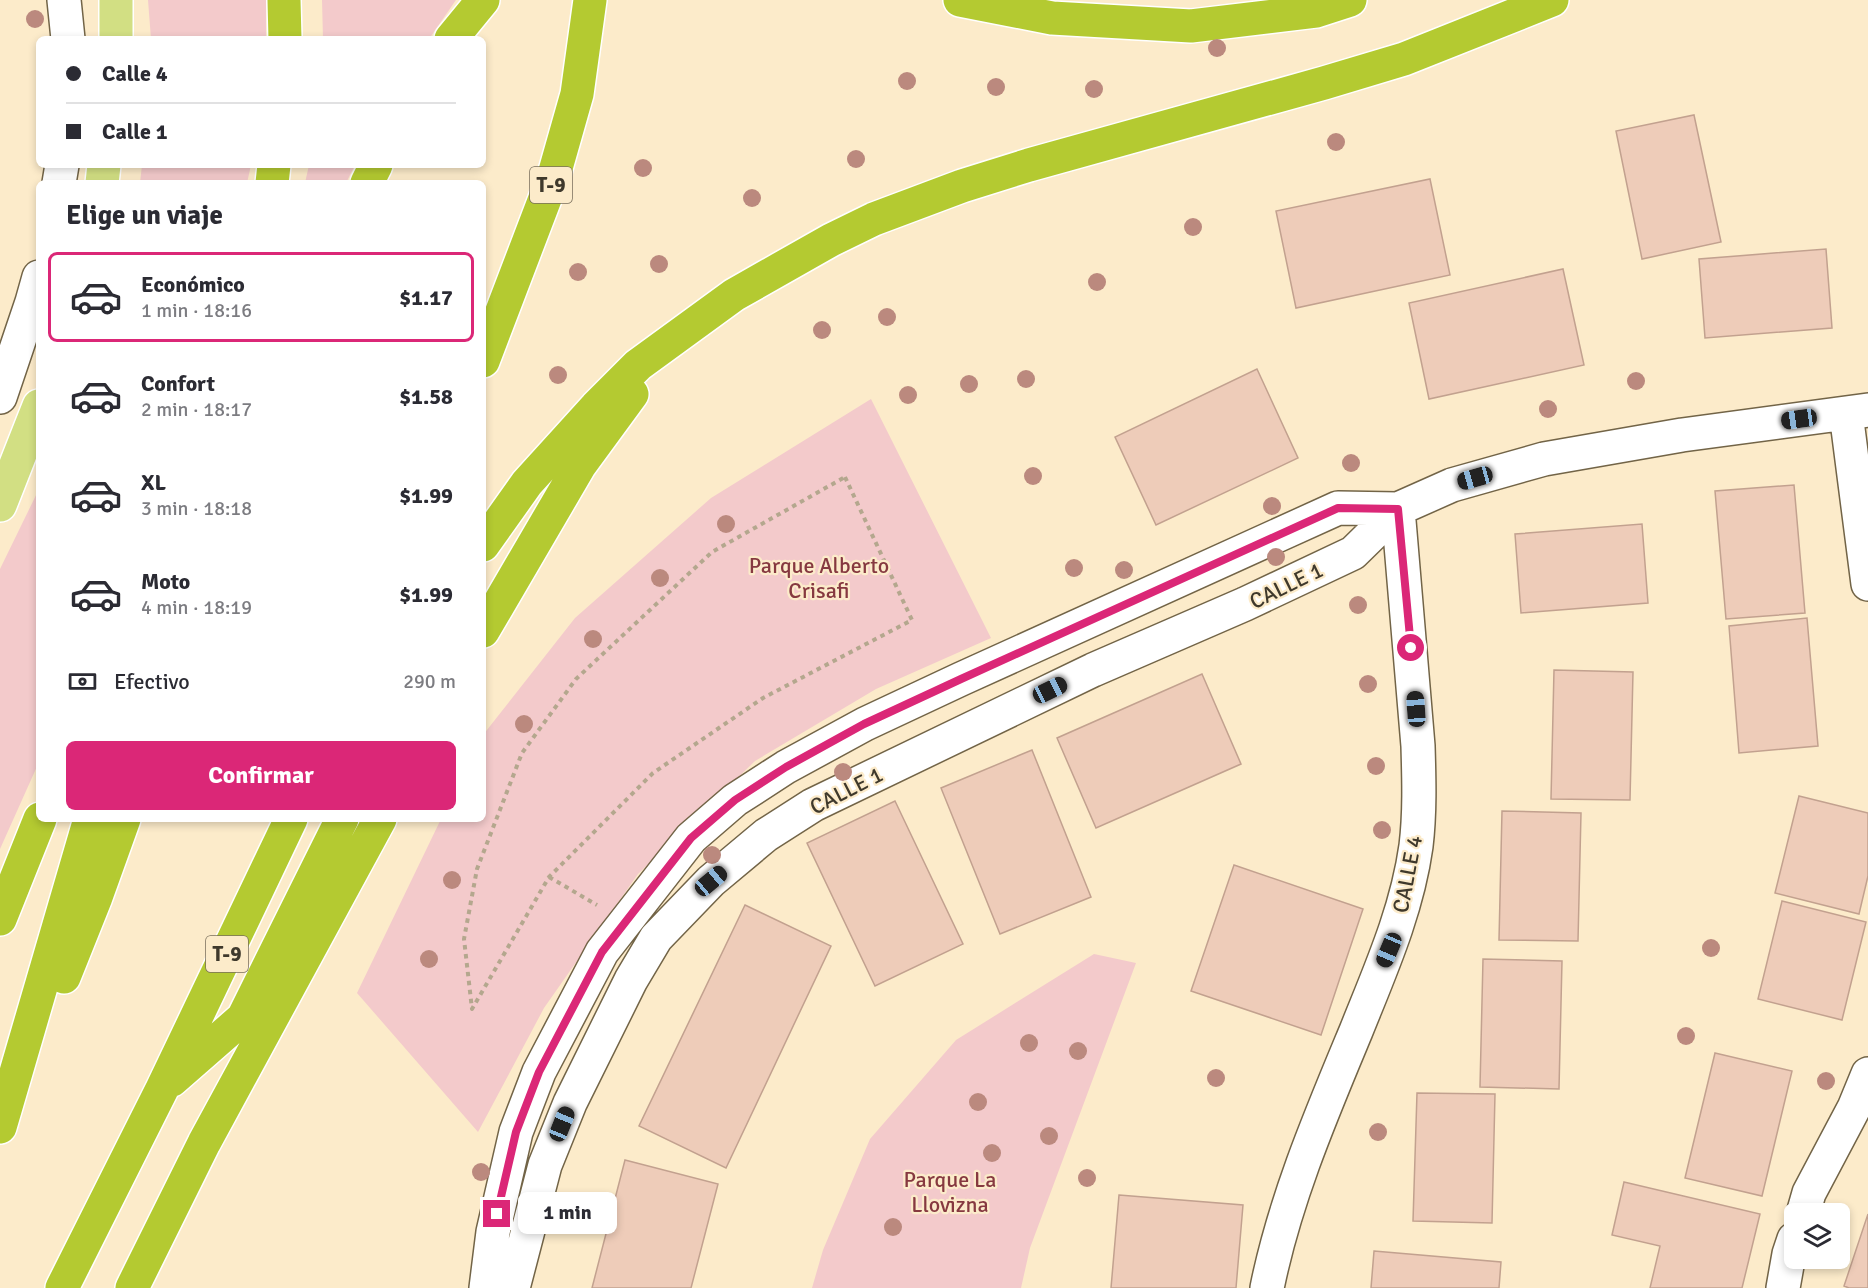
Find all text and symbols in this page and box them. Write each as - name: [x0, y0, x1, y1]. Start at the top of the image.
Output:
- text: Calle 4: [102, 60, 168, 87]
- text: Calle 1: [102, 118, 168, 145]
- road number: T-9: [530, 167, 572, 203]
- text: Elige un viaje: [66, 199, 223, 232]
- icon: car: [69, 270, 123, 324]
- text: Económico: [141, 271, 245, 298]
- text: $1.17: [399, 284, 453, 311]
- text: 1 min · 18:16: [141, 298, 252, 323]
- icon: car: [69, 369, 123, 423]
- text: Confort: [141, 370, 215, 397]
- text: $1.58: [399, 383, 453, 410]
- text: 2 min · 18:17: [141, 397, 252, 422]
- car: [1780, 408, 1818, 430]
- car: [1455, 464, 1495, 492]
- icon: car: [69, 468, 123, 522]
- text: XL: [141, 469, 166, 496]
- text: $1.99: [399, 482, 453, 509]
- text: 3 min · 18:18: [141, 496, 252, 521]
- park label: Parque Alberto Crisafi: [749, 552, 889, 604]
- street label: CALLE 1: [1245, 556, 1327, 615]
- icon: car: [69, 567, 123, 621]
- text: Moto: [141, 568, 190, 595]
- text: $1.99: [399, 581, 453, 608]
- text: 4 min · 18:19: [141, 595, 252, 620]
- route start: [1397, 634, 1424, 661]
- icon: cash: [66, 665, 99, 698]
- text: Efectivo: [114, 668, 190, 695]
- text: 290 m: [403, 669, 456, 694]
- car: [1030, 674, 1070, 706]
- car: [1406, 690, 1426, 728]
- button: Confirmar: [66, 741, 456, 810]
- street label: CALLE 1: [805, 761, 887, 820]
- street label: CALLE 4: [1387, 833, 1428, 915]
- car: [691, 863, 731, 899]
- car: [1374, 930, 1404, 970]
- road number: T-9: [206, 936, 248, 972]
- car: [547, 1104, 577, 1144]
- park label: Parque La Llovizna: [904, 1166, 996, 1218]
- callout: 1 min: [518, 1193, 617, 1235]
- route end: [483, 1200, 510, 1227]
- text: 1 min: [543, 1200, 592, 1225]
- map controls: [1784, 1203, 1850, 1269]
- button: layers: [1784, 1203, 1850, 1269]

